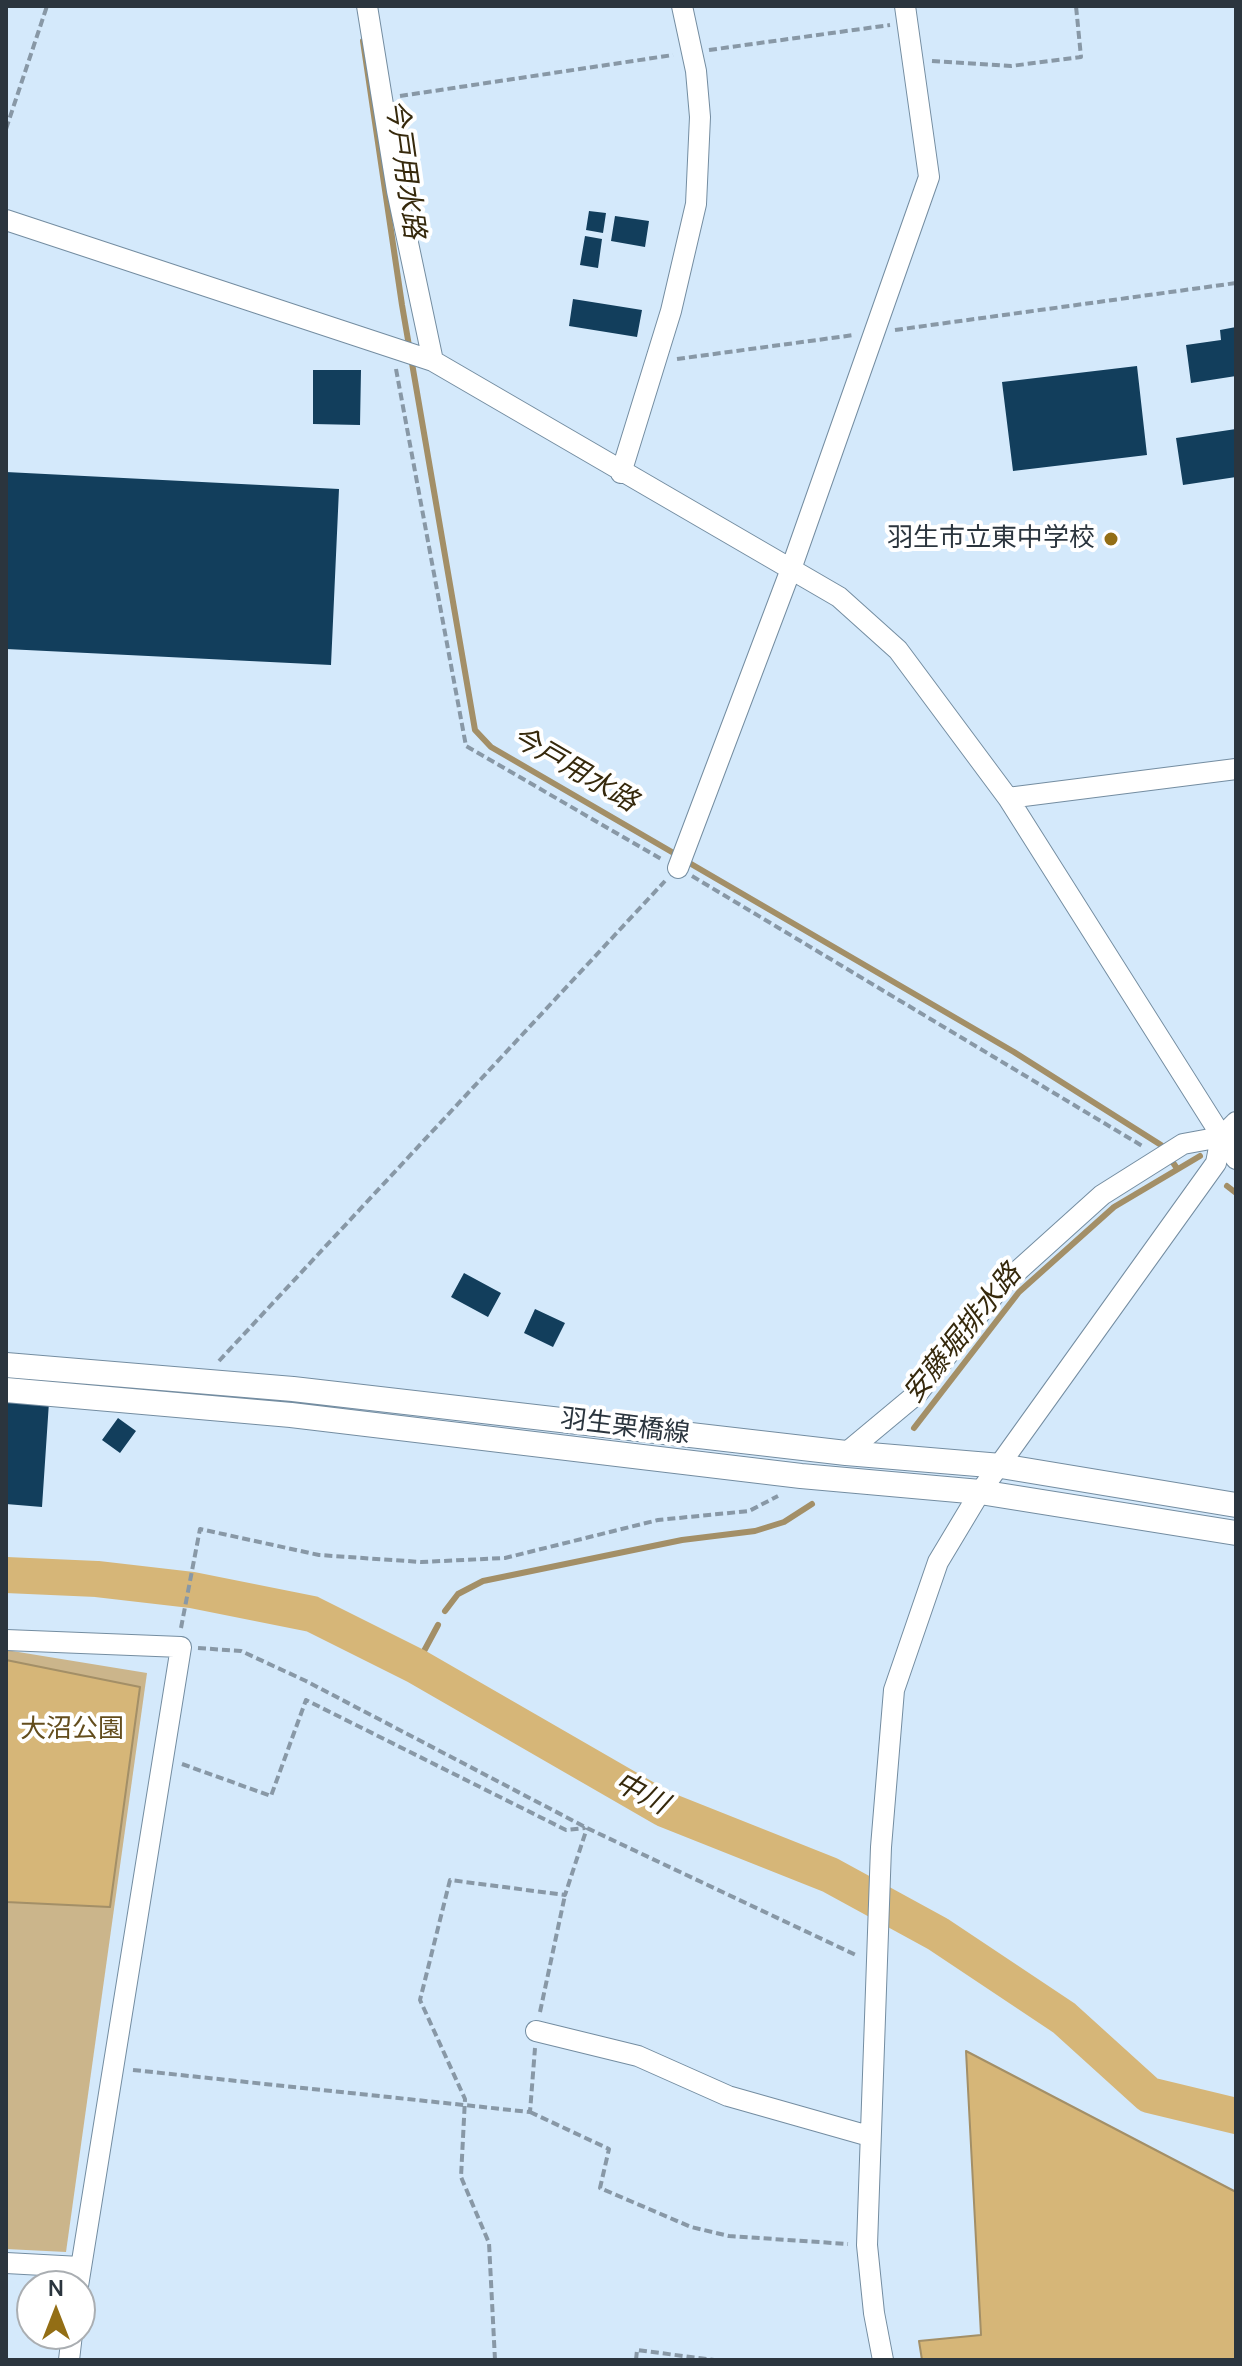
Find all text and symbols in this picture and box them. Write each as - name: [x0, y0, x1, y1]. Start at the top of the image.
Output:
- water label: 今戸用水路: [378, 97, 430, 241]
- place label: 羽生市立東中学校: [887, 523, 1095, 555]
- marker: 羽生市立東中学校: [1102, 530, 1120, 548]
- water label: 今戸用水路: [505, 720, 643, 820]
- water label: 安藤堀排水路: [897, 1258, 1029, 1410]
- street label: 羽生栗橋線: [559, 1404, 691, 1450]
- park label: 大沼公園: [20, 1714, 124, 1746]
- water label: 中川: [608, 1766, 674, 1822]
- north arrow: [16, 2270, 96, 2350]
- text: N: [48, 2273, 64, 2303]

